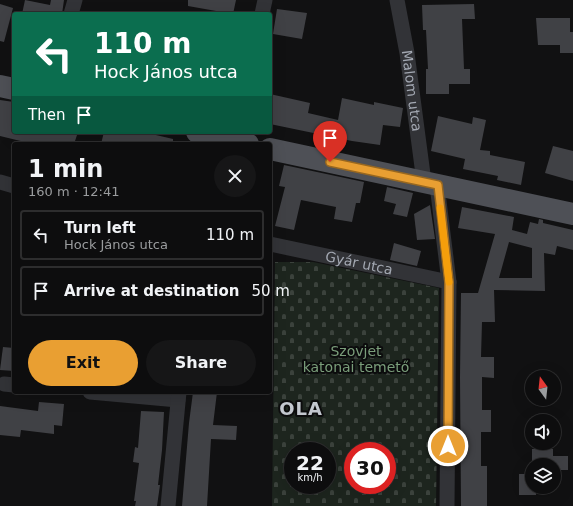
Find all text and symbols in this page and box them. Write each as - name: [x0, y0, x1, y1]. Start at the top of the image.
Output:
- text: 110 m: [94, 27, 191, 60]
- icon: left: [28, 28, 80, 80]
- street label: Malom utca: [399, 49, 425, 132]
- text: Hock János utca: [94, 61, 238, 82]
- icon: arrive: [73, 104, 95, 126]
- text: Then: [28, 106, 65, 124]
- pin: [313, 121, 347, 162]
- icon: arrive: [319, 127, 341, 149]
- text: 1 min: [28, 155, 103, 183]
- button: close: [214, 155, 256, 197]
- text: 160 m · 12:41: [28, 184, 119, 199]
- text: Turn left: [64, 219, 136, 237]
- icon: left: [30, 224, 52, 246]
- text: 110 m: [206, 226, 254, 244]
- text: Hock János utca: [64, 237, 168, 252]
- street label: Gyár utca: [324, 248, 394, 278]
- icon: arrive: [30, 280, 52, 302]
- text: Arrive at destination: [64, 282, 239, 300]
- text: 50 m: [251, 282, 290, 300]
- button: Exit: [28, 340, 138, 386]
- button: Share: [146, 340, 256, 386]
- park label: Szovjet katonai temető: [303, 343, 409, 375]
- north arrow: [525, 370, 561, 406]
- map controls: [525, 370, 561, 494]
- district label: OLA: [279, 398, 323, 419]
- button: sound: [525, 414, 561, 450]
- position arrow: [427, 425, 469, 467]
- speed limit sign: 30: [344, 442, 396, 494]
- text: 22: [296, 451, 324, 475]
- button: layers: [525, 458, 561, 494]
- text: km/h: [297, 472, 323, 483]

